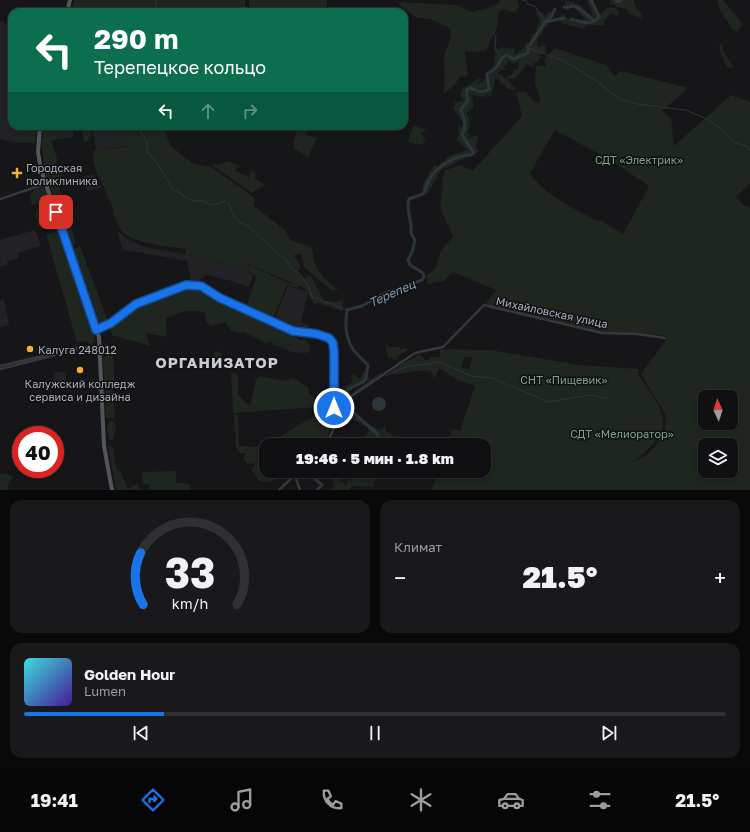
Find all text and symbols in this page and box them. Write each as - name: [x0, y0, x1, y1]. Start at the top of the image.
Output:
- text: 290 m: [94, 22, 179, 55]
- icon: left: [28, 24, 80, 76]
- text: Терепецкое кольцо: [94, 56, 266, 78]
- icon: left: [155, 100, 177, 122]
- icon: ahead: [197, 100, 219, 122]
- icon: right: [239, 100, 261, 122]
- park label: СДТ «Электрик»: [595, 153, 683, 166]
- place label: Городская поликлиника: [26, 161, 98, 187]
- marker: Городская поликлиника: [11, 167, 23, 179]
- pin: [39, 195, 73, 229]
- icon: arrive: [45, 201, 67, 223]
- water label: Терепец: [366, 276, 418, 310]
- street label: Михайловская улица: [495, 294, 609, 330]
- place label: Калуга 248012: [38, 343, 117, 356]
- marker: Калуга 248012: [25, 344, 35, 354]
- district label: ОРГАНИЗАТОР: [155, 353, 279, 371]
- marker: Калужский колледж сервиса и дизайна: [75, 365, 85, 375]
- park label: СНТ «Пищевик»: [520, 373, 608, 386]
- place label: Калужский колледж сервиса и дизайна: [25, 377, 136, 403]
- position arrow: [313, 387, 355, 429]
- north arrow: [698, 390, 738, 430]
- map controls: [698, 390, 738, 478]
- speed limit sign: 40: [12, 426, 64, 478]
- park label: СДТ «Мелиоратор»: [570, 427, 674, 440]
- button: layers: [698, 438, 738, 478]
- text: 19:46 · 5 мин · 1.8 km: [296, 449, 454, 467]
- text: Климат: [394, 539, 442, 555]
- text: 33: [165, 546, 215, 596]
- text: 21.5°: [523, 559, 597, 595]
- text: −: [394, 564, 406, 591]
- text: +: [714, 564, 726, 591]
- text: km/h: [172, 594, 208, 611]
- text: Golden Hour: [84, 665, 175, 683]
- text: Lumen: [84, 683, 126, 699]
- icon: previous: [130, 722, 152, 744]
- icon: pause: [364, 722, 386, 744]
- icon: next: [598, 722, 620, 744]
- icon: directions: [139, 786, 167, 814]
- icon: music: [228, 786, 256, 814]
- icon: phone: [318, 786, 346, 814]
- icon: climate: [407, 786, 435, 814]
- icon: car: [497, 786, 525, 814]
- icon: filters: [586, 786, 614, 814]
- text: 19:41: [31, 789, 78, 811]
- text: 21.5°: [675, 789, 719, 811]

